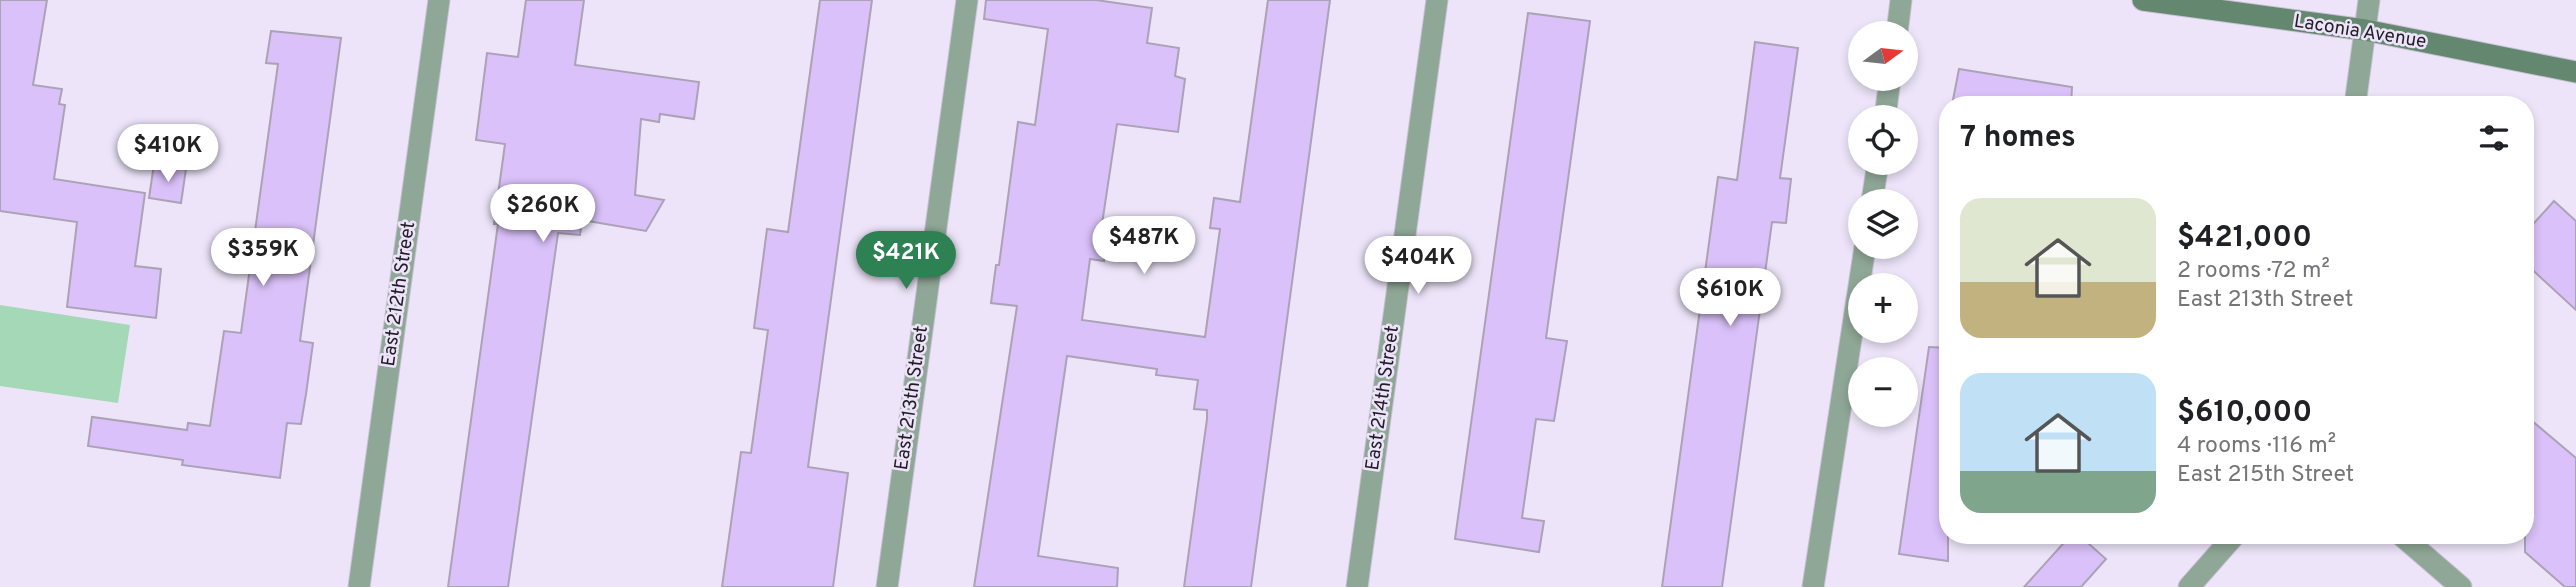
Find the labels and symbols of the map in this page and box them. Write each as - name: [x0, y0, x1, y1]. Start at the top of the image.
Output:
- street label: Laconia Avenue: [2292, 10, 2428, 54]
- north arrow: [1848, 21, 1918, 91]
- pin: $410K: [119, 124, 217, 184]
- pin: $260K: [494, 184, 592, 244]
- pin: $487K: [1095, 216, 1193, 276]
- street label: East 212th Street: [377, 220, 421, 368]
- pin: $359K: [214, 229, 312, 288]
- pin: $421K: [857, 232, 955, 291]
- pin: $404K: [1369, 236, 1467, 296]
- pin: $610K: [1681, 268, 1779, 328]
- street label: East 213th Street: [890, 324, 934, 472]
- street label: East 214th Street: [1361, 324, 1405, 472]

